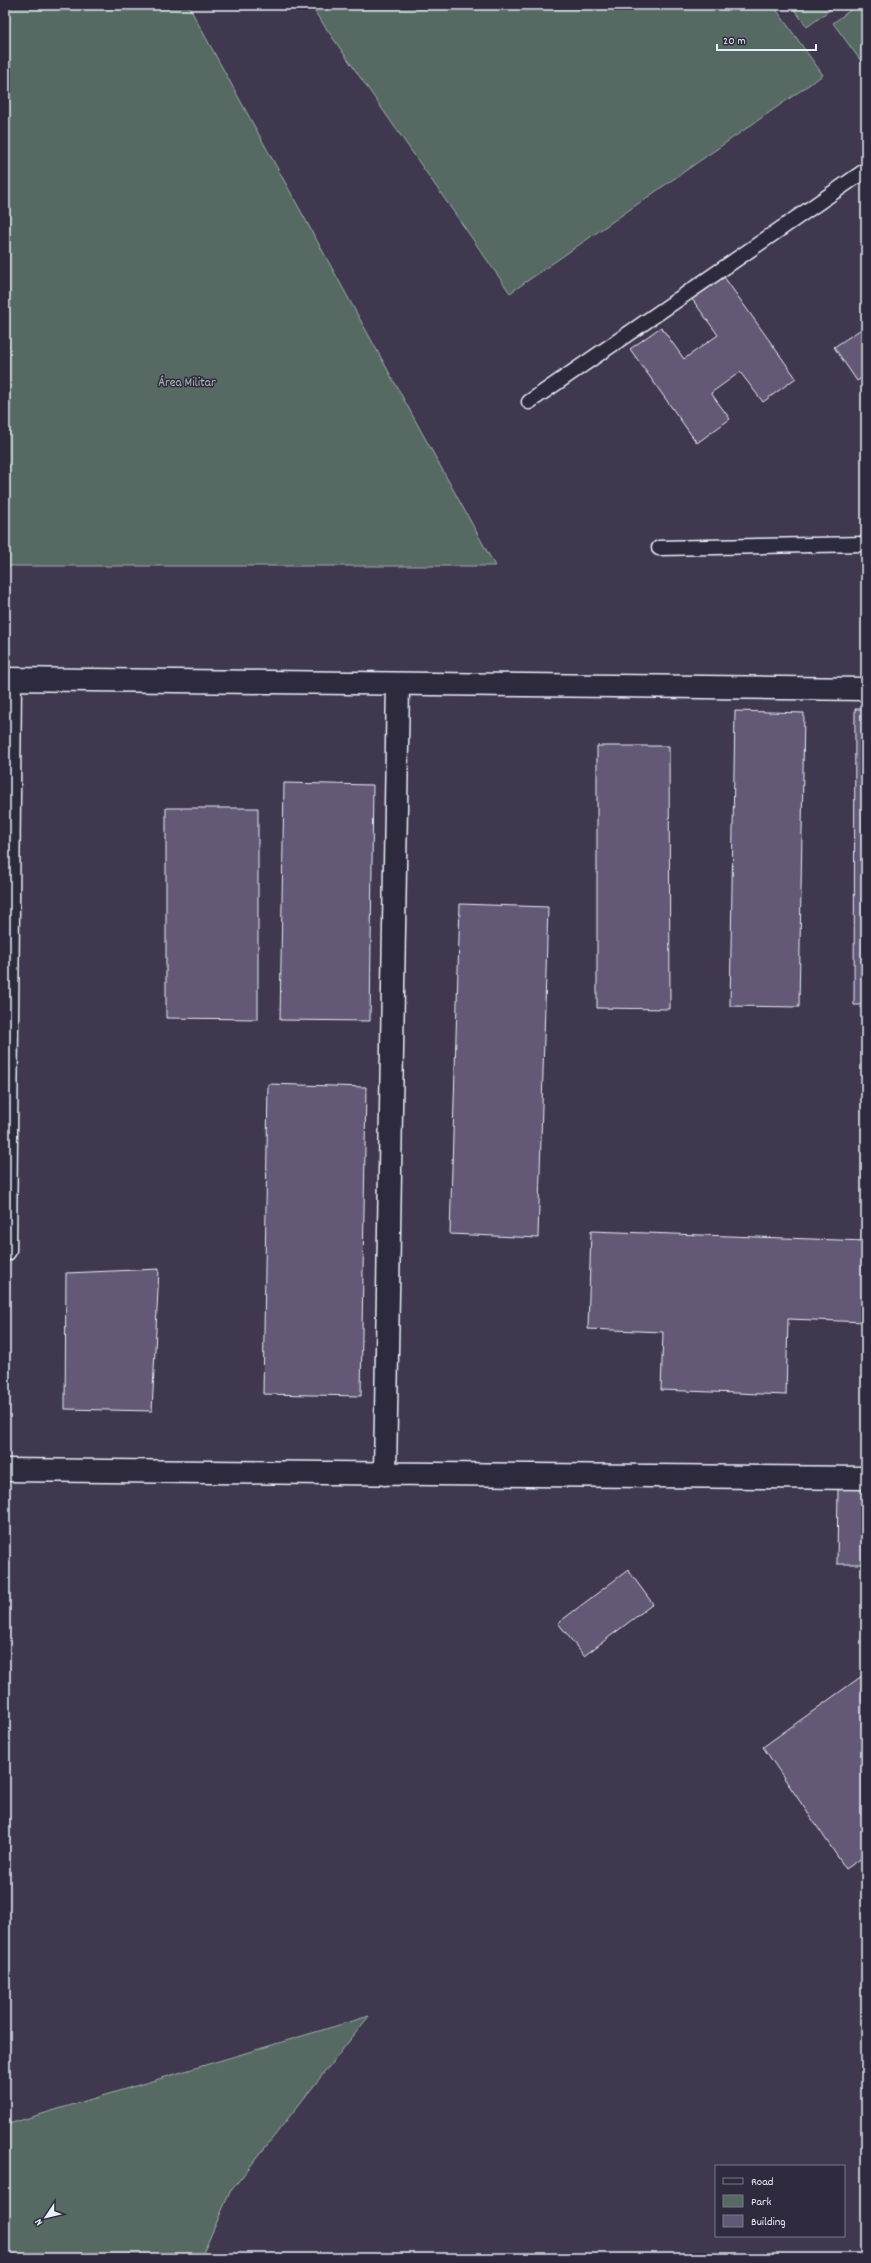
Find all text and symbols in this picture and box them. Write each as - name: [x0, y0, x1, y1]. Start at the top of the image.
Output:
- scale bar: [717, 26, 816, 52]
- text: 20 m: [723, 33, 746, 50]
- park label: Área Militar: [158, 374, 216, 393]
- legend: [715, 2165, 845, 2237]
- text: Road: [751, 2174, 773, 2191]
- text: Park: [751, 2194, 772, 2211]
- north arrow: [26, 2197, 66, 2237]
- text: N: [31, 2214, 48, 2228]
- text: Building: [751, 2214, 786, 2231]

